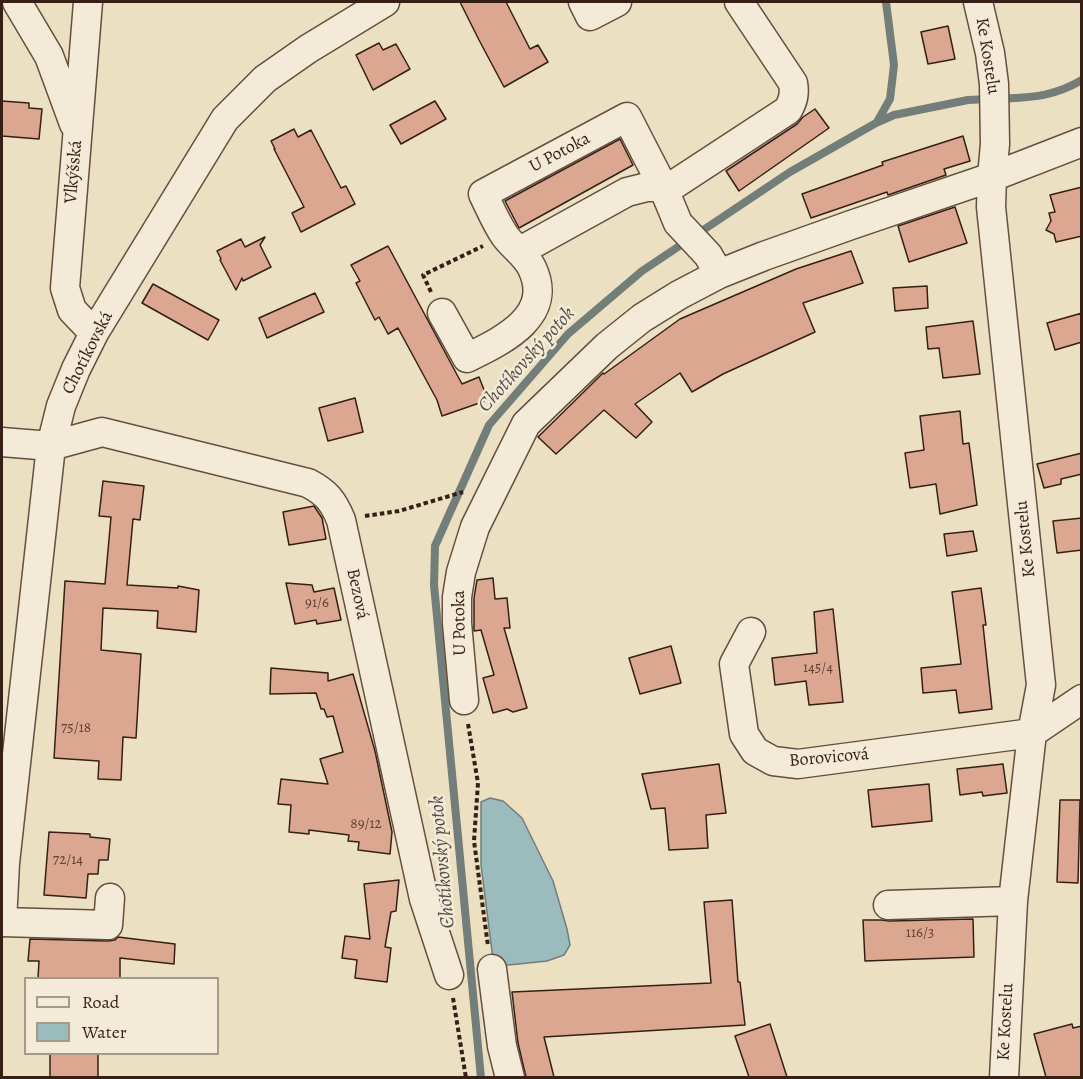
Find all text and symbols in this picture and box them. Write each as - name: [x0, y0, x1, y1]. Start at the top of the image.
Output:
- street label: Ke Kostelu: [970, 16, 1004, 96]
- street label: U Potoka: [526, 128, 594, 178]
- street label: Vlkýšská: [60, 139, 88, 205]
- water label: Chotíkovský potok: [473, 302, 581, 418]
- street label: Chotíkovská: [58, 308, 118, 398]
- street label: Ke Kostelu: [1011, 499, 1041, 579]
- street label: Bezová: [341, 566, 373, 622]
- street label: U Potoka: [449, 590, 471, 656]
- house number: 91/6: [305, 594, 329, 612]
- house number: 145/4: [803, 659, 833, 677]
- house number: 75/18: [61, 719, 91, 737]
- street label: Borovicová: [788, 744, 870, 772]
- water label: Chotíkovský potok: [425, 794, 461, 930]
- house number: 89/12: [350, 815, 382, 833]
- house number: 72/14: [53, 851, 83, 869]
- house number: 116/3: [906, 924, 934, 942]
- legend: [24, 977, 219, 1055]
- street label: Ke Kostelu: [993, 983, 1019, 1061]
- text: Road: [82, 990, 119, 1014]
- text: Water: [82, 1020, 127, 1044]

